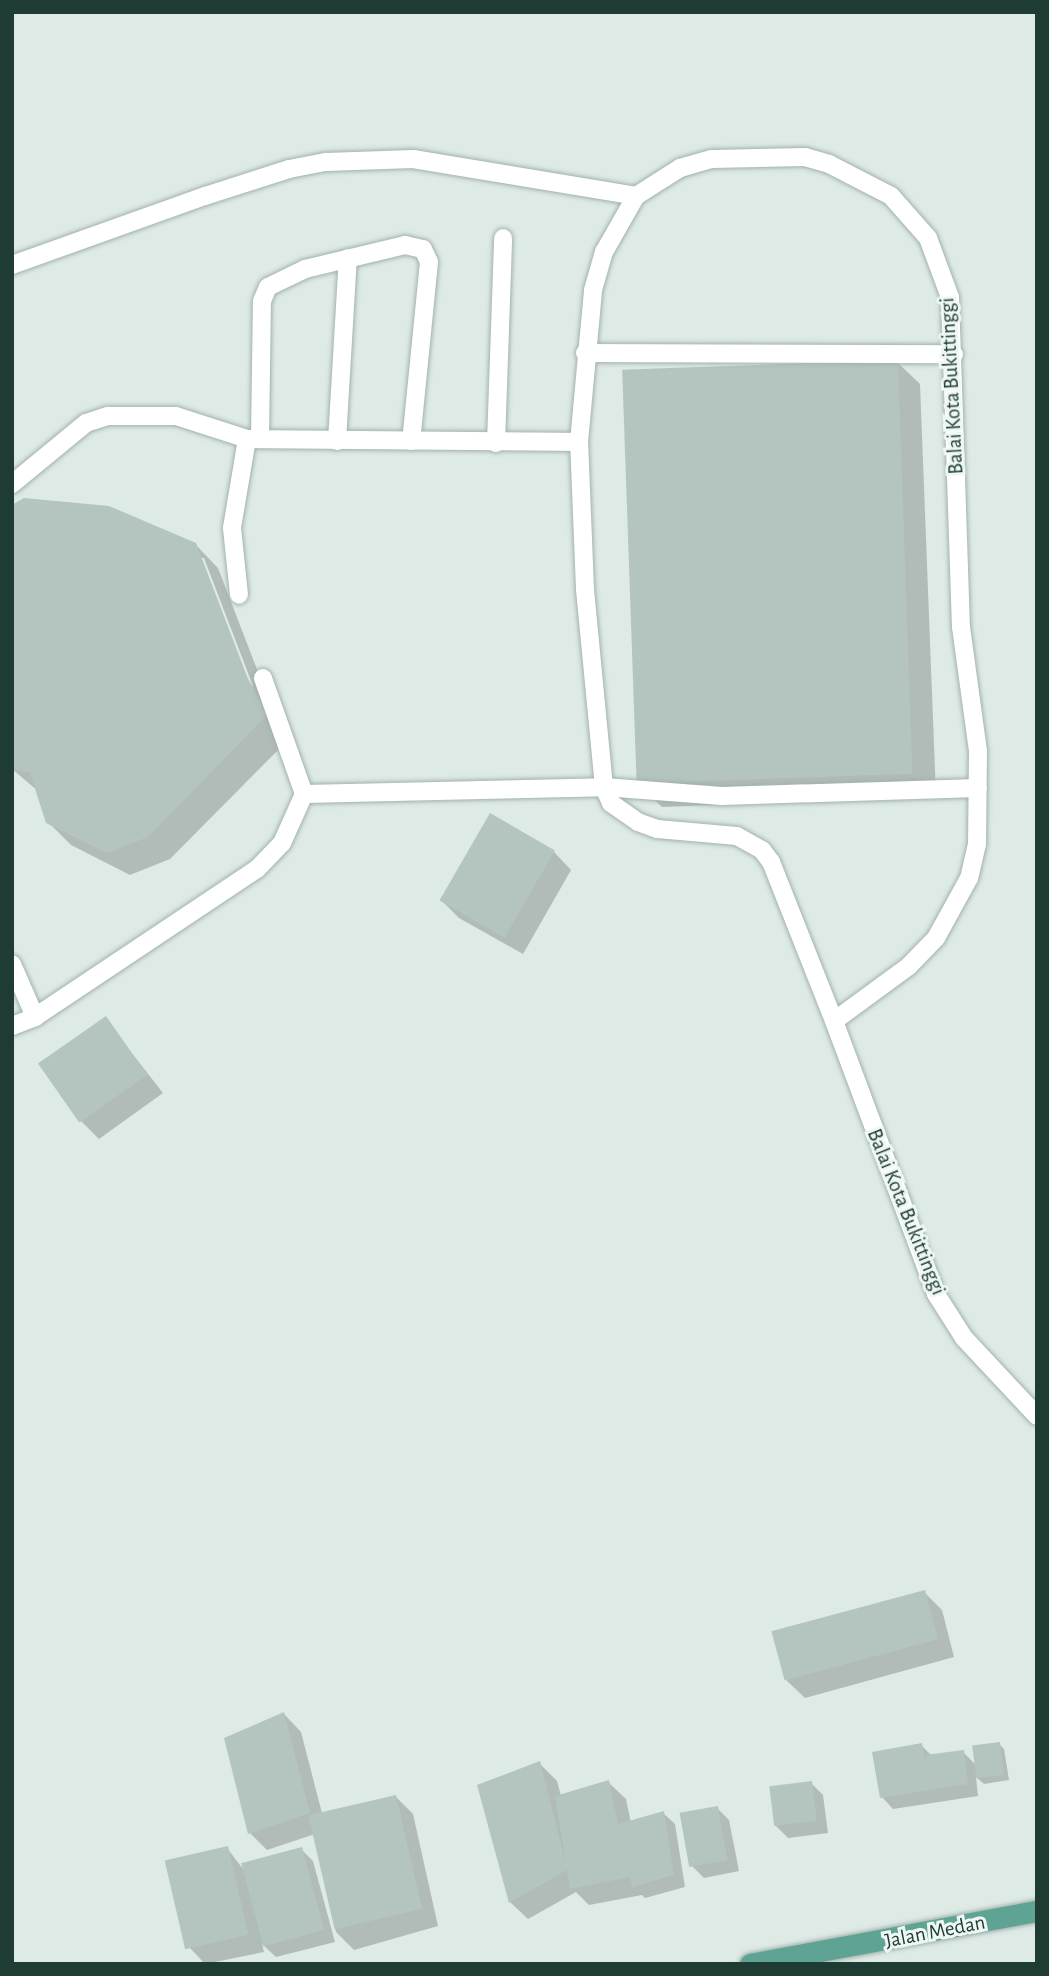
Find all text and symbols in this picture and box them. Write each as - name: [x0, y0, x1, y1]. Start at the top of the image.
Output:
- street label: Balai Kota Bukittinggi: [935, 297, 969, 475]
- street label: Balai Kota Bukittinggi: [861, 1125, 951, 1299]
- street label: Jalan Medan: [883, 1910, 987, 1954]

